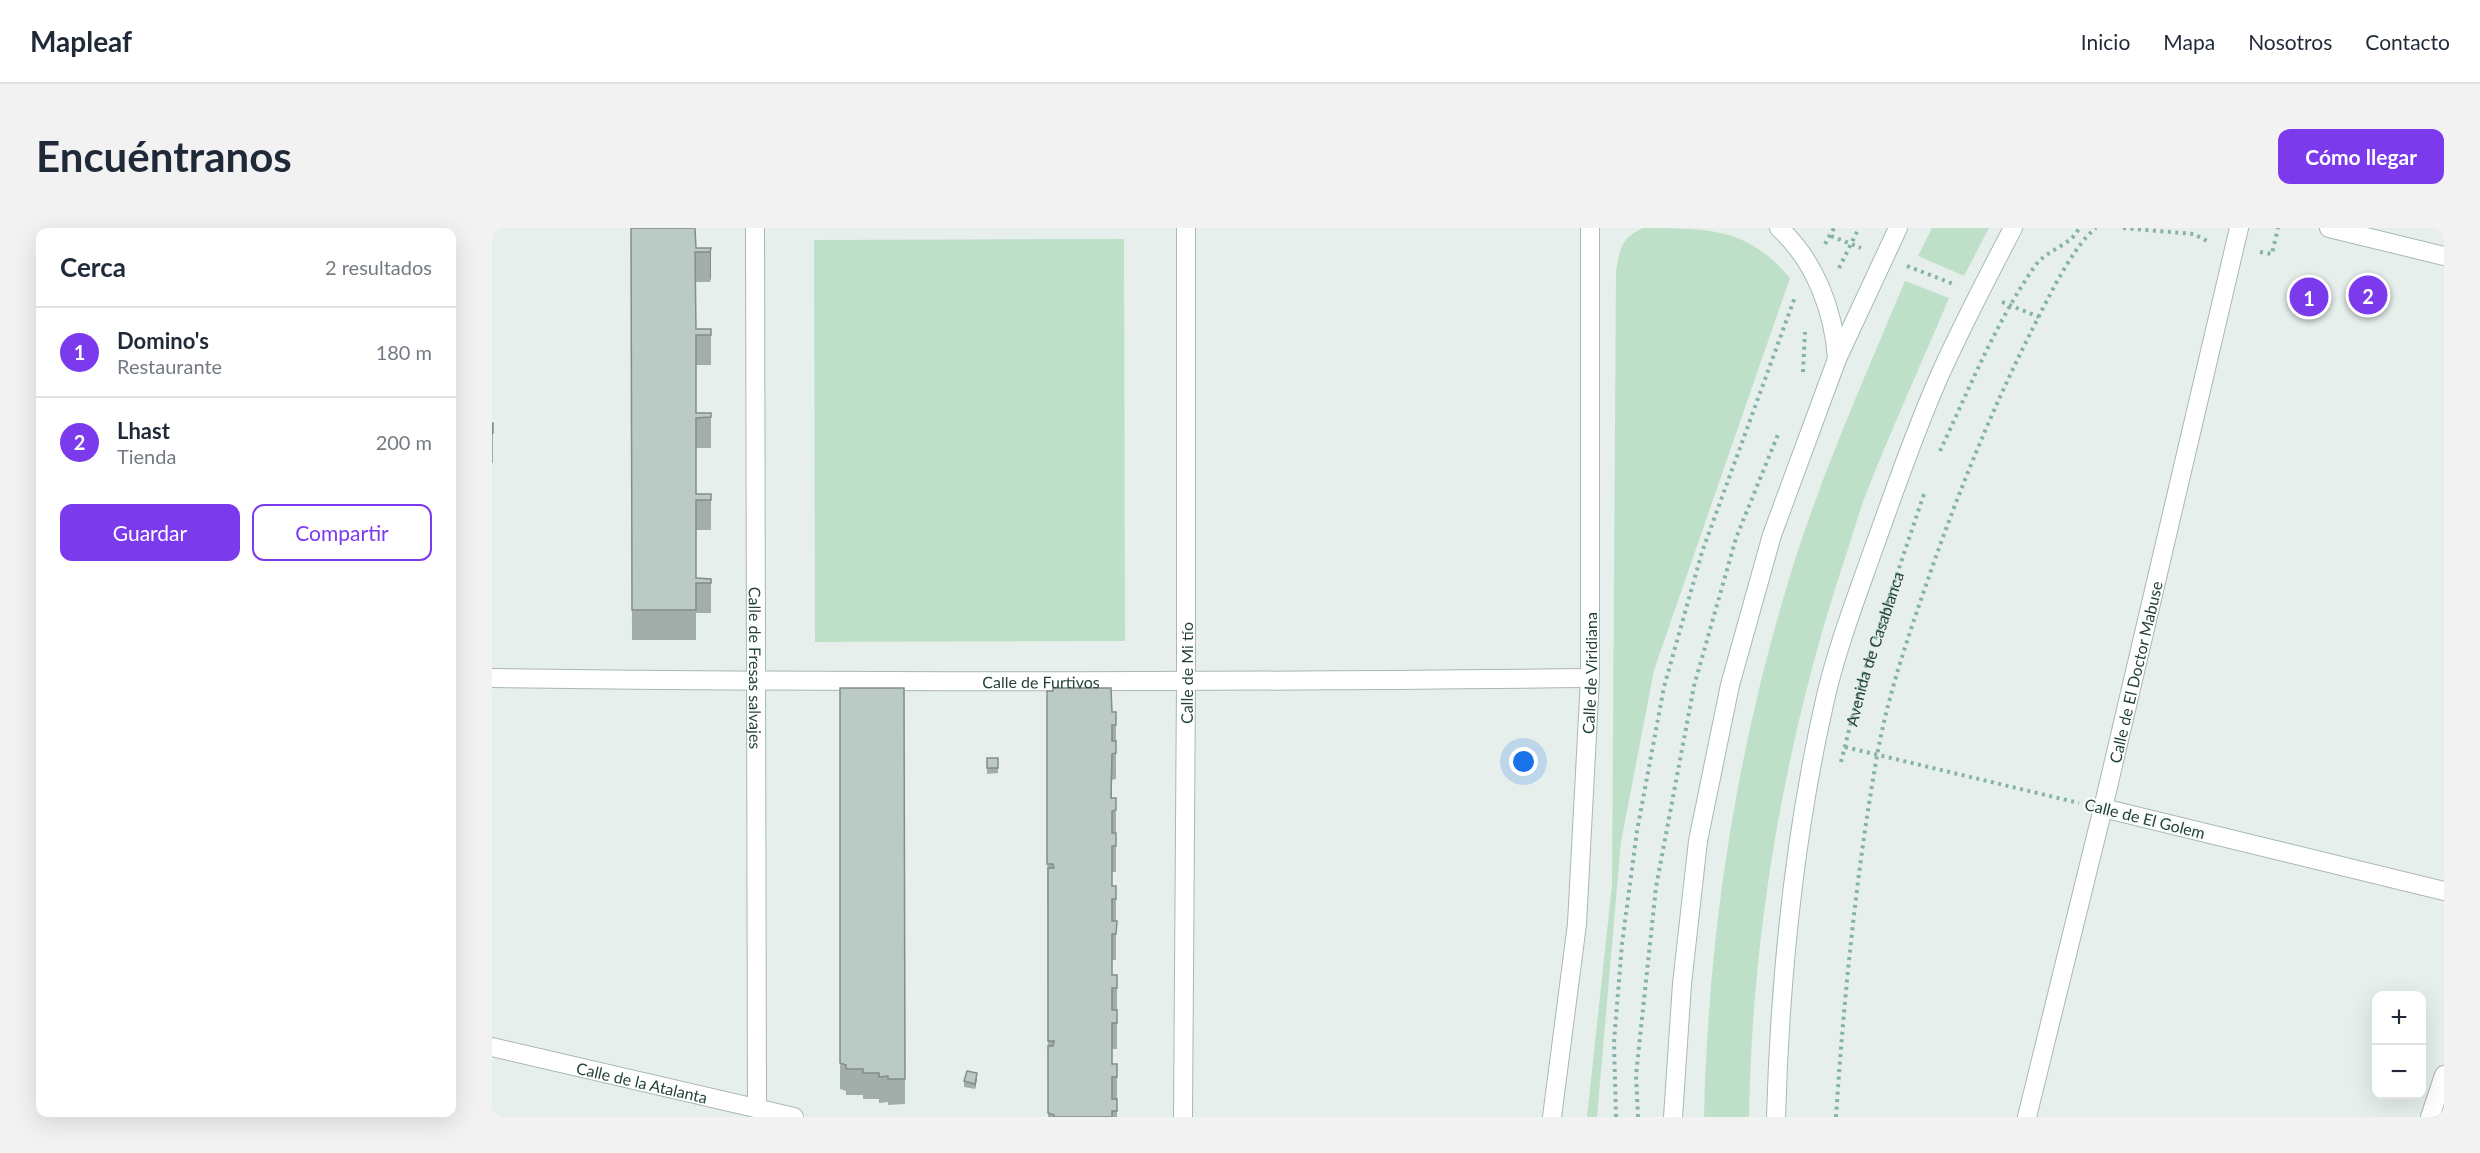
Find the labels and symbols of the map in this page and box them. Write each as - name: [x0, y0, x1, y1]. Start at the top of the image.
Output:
- pin: 2: [2348, 272, 2388, 318]
- pin: 1: [2290, 274, 2328, 320]
- street label: Avenida de Casablanca: [1841, 569, 1907, 728]
- street label: Calle de El Doctor Mabuse: [2104, 579, 2165, 765]
- street label: Calle de Fresas salvajes: [746, 587, 766, 749]
- street label: Calle de Viridiana: [1578, 612, 1600, 734]
- street label: Calle de Mi tío: [1176, 622, 1196, 724]
- street label: Calle de Furtivos: [982, 672, 1100, 691]
- your location: [1509, 747, 1538, 776]
- street label: Calle de El Golem: [2083, 794, 2207, 842]
- street label: Calle de la Atalanta: [575, 1057, 709, 1106]

